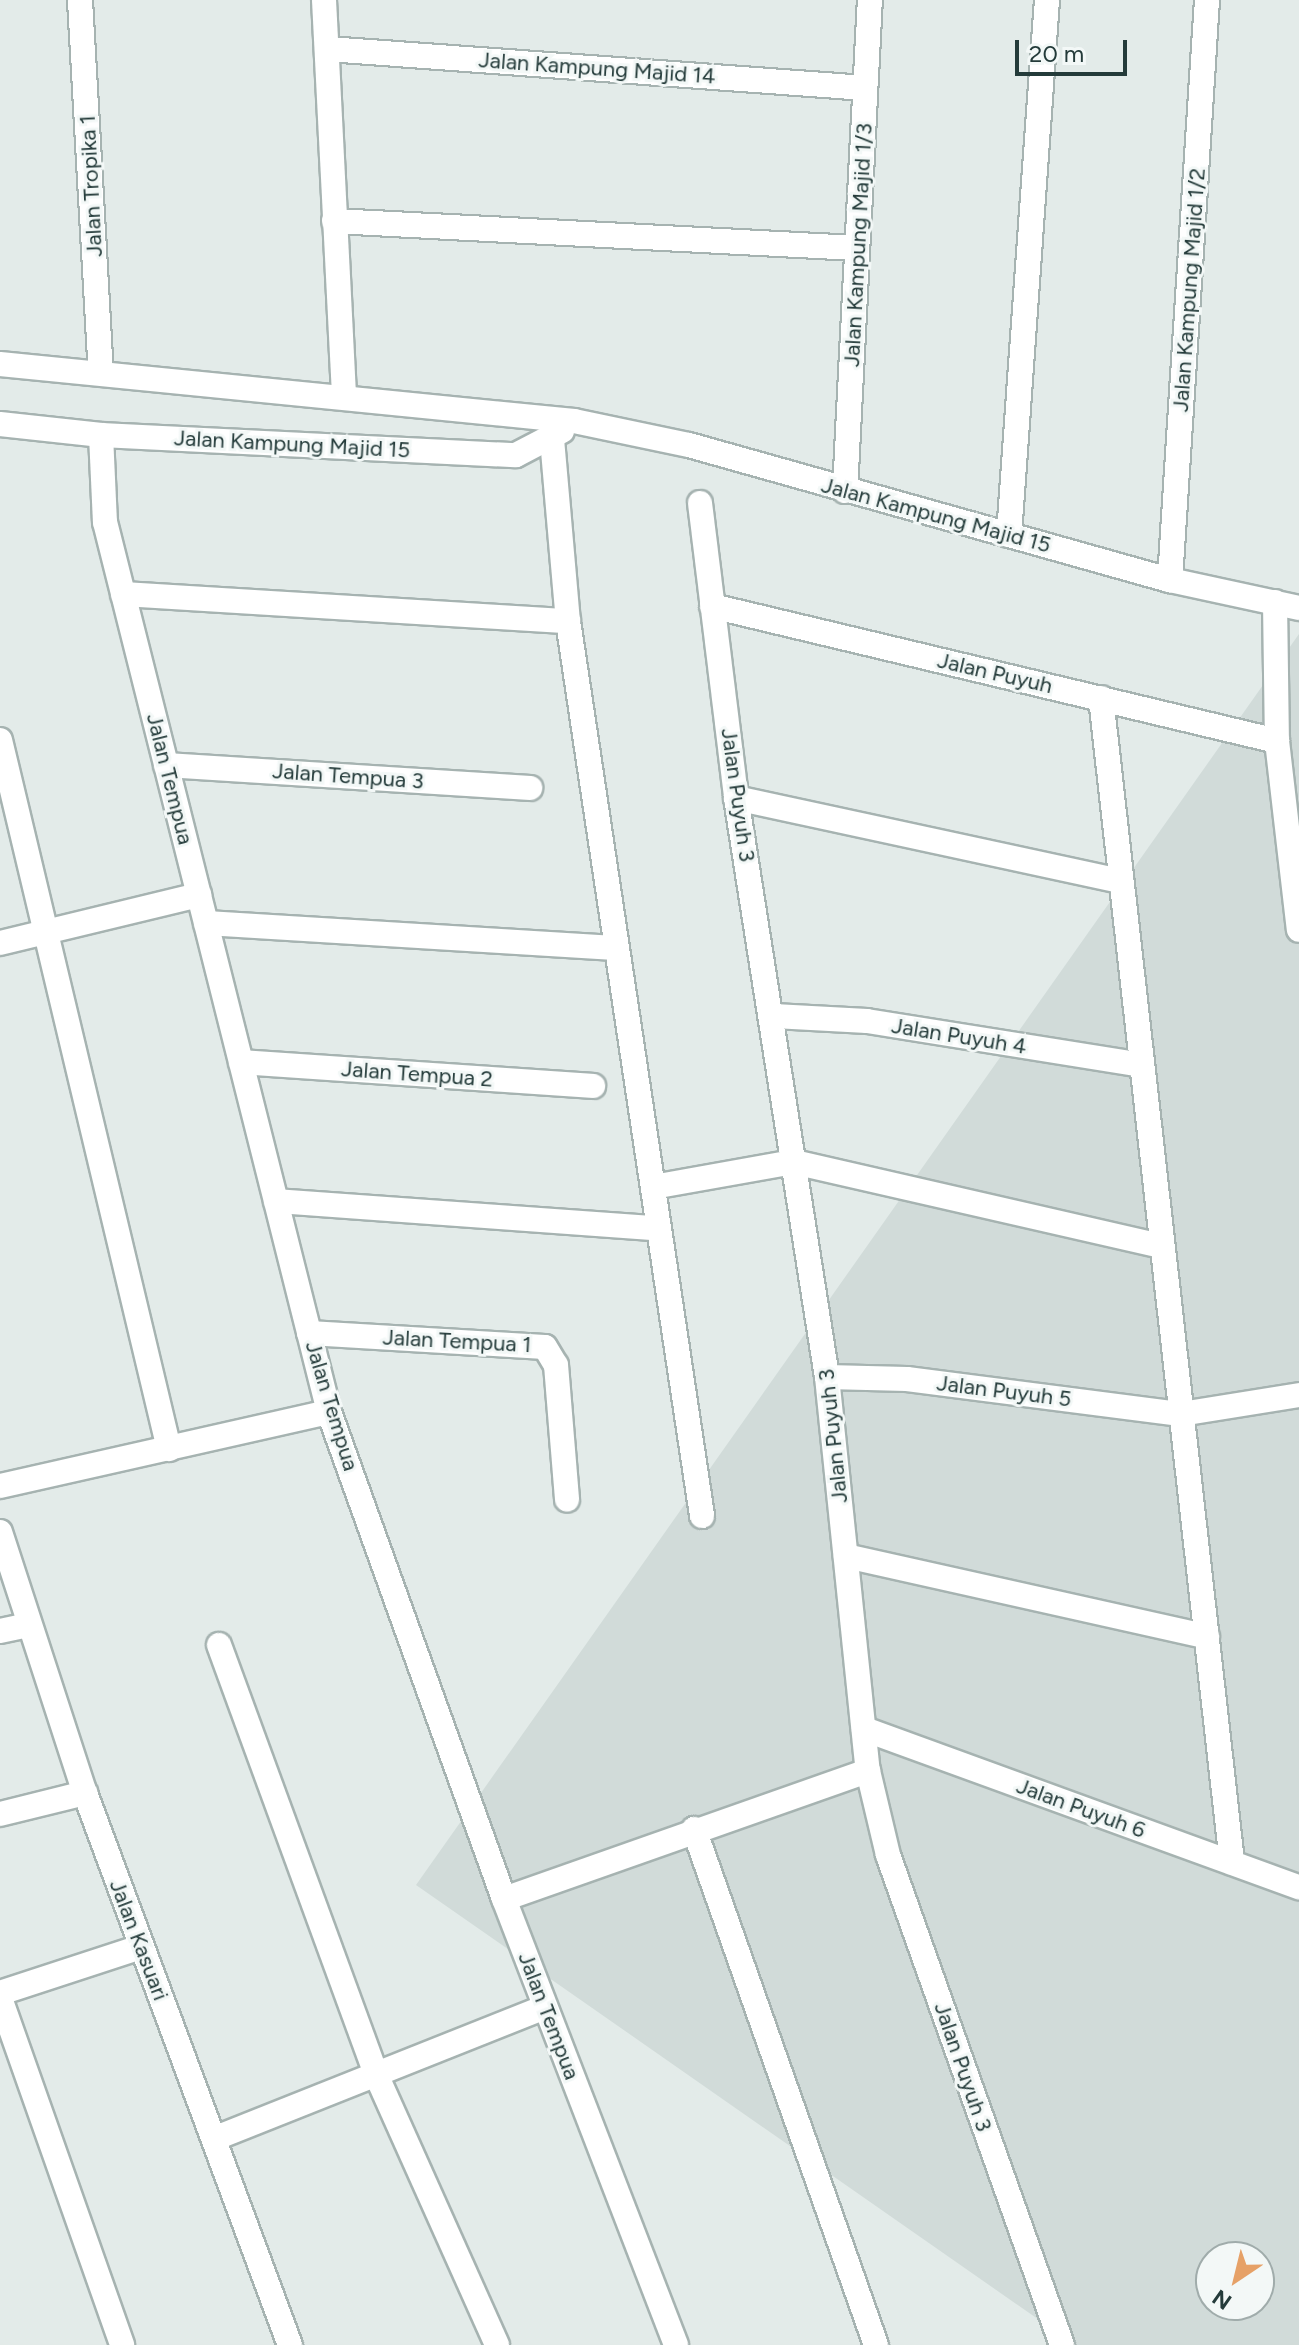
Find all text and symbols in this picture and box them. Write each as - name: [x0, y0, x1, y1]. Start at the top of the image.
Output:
- scale bar: [1019, 24, 1131, 74]
- text: 20 m: [1029, 39, 1084, 68]
- street label: Jalan Kampung Majid 14: [478, 47, 716, 89]
- street label: Jalan Tropika 1: [74, 114, 108, 258]
- street label: Jalan Kampung Majid 1/3: [838, 122, 878, 368]
- street label: Jalan Kampung Majid 1/2: [1167, 167, 1211, 413]
- street label: Jalan Kampung Majid 15: [173, 425, 411, 463]
- street label: Jalan Kampung Majid 15: [818, 472, 1054, 558]
- street label: Jalan Puyuh: [935, 647, 1055, 699]
- street label: Jalan Tempua: [141, 711, 199, 847]
- street label: Jalan Puyuh 3: [716, 726, 760, 864]
- street label: Jalan Tempua 3: [271, 758, 425, 794]
- street label: Jalan Puyuh 4: [890, 1012, 1028, 1060]
- street label: Jalan Tempua 2: [340, 1056, 494, 1092]
- street label: Jalan Tempua 1: [382, 1324, 532, 1358]
- street label: Jalan Tempua: [300, 1338, 364, 1474]
- street label: Jalan Puyuh 3: [813, 1368, 853, 1504]
- street label: Jalan Puyuh 5: [935, 1370, 1073, 1412]
- street label: Jalan Puyuh 6: [1013, 1772, 1149, 1844]
- street label: Jalan Kasuari: [104, 1876, 174, 2004]
- street label: Jalan Tempua: [513, 1949, 585, 2083]
- street label: Jalan Puyuh 3: [929, 1999, 997, 2135]
- north arrow: [1195, 2241, 1275, 2321]
- text: N: [1207, 2283, 1237, 2315]

